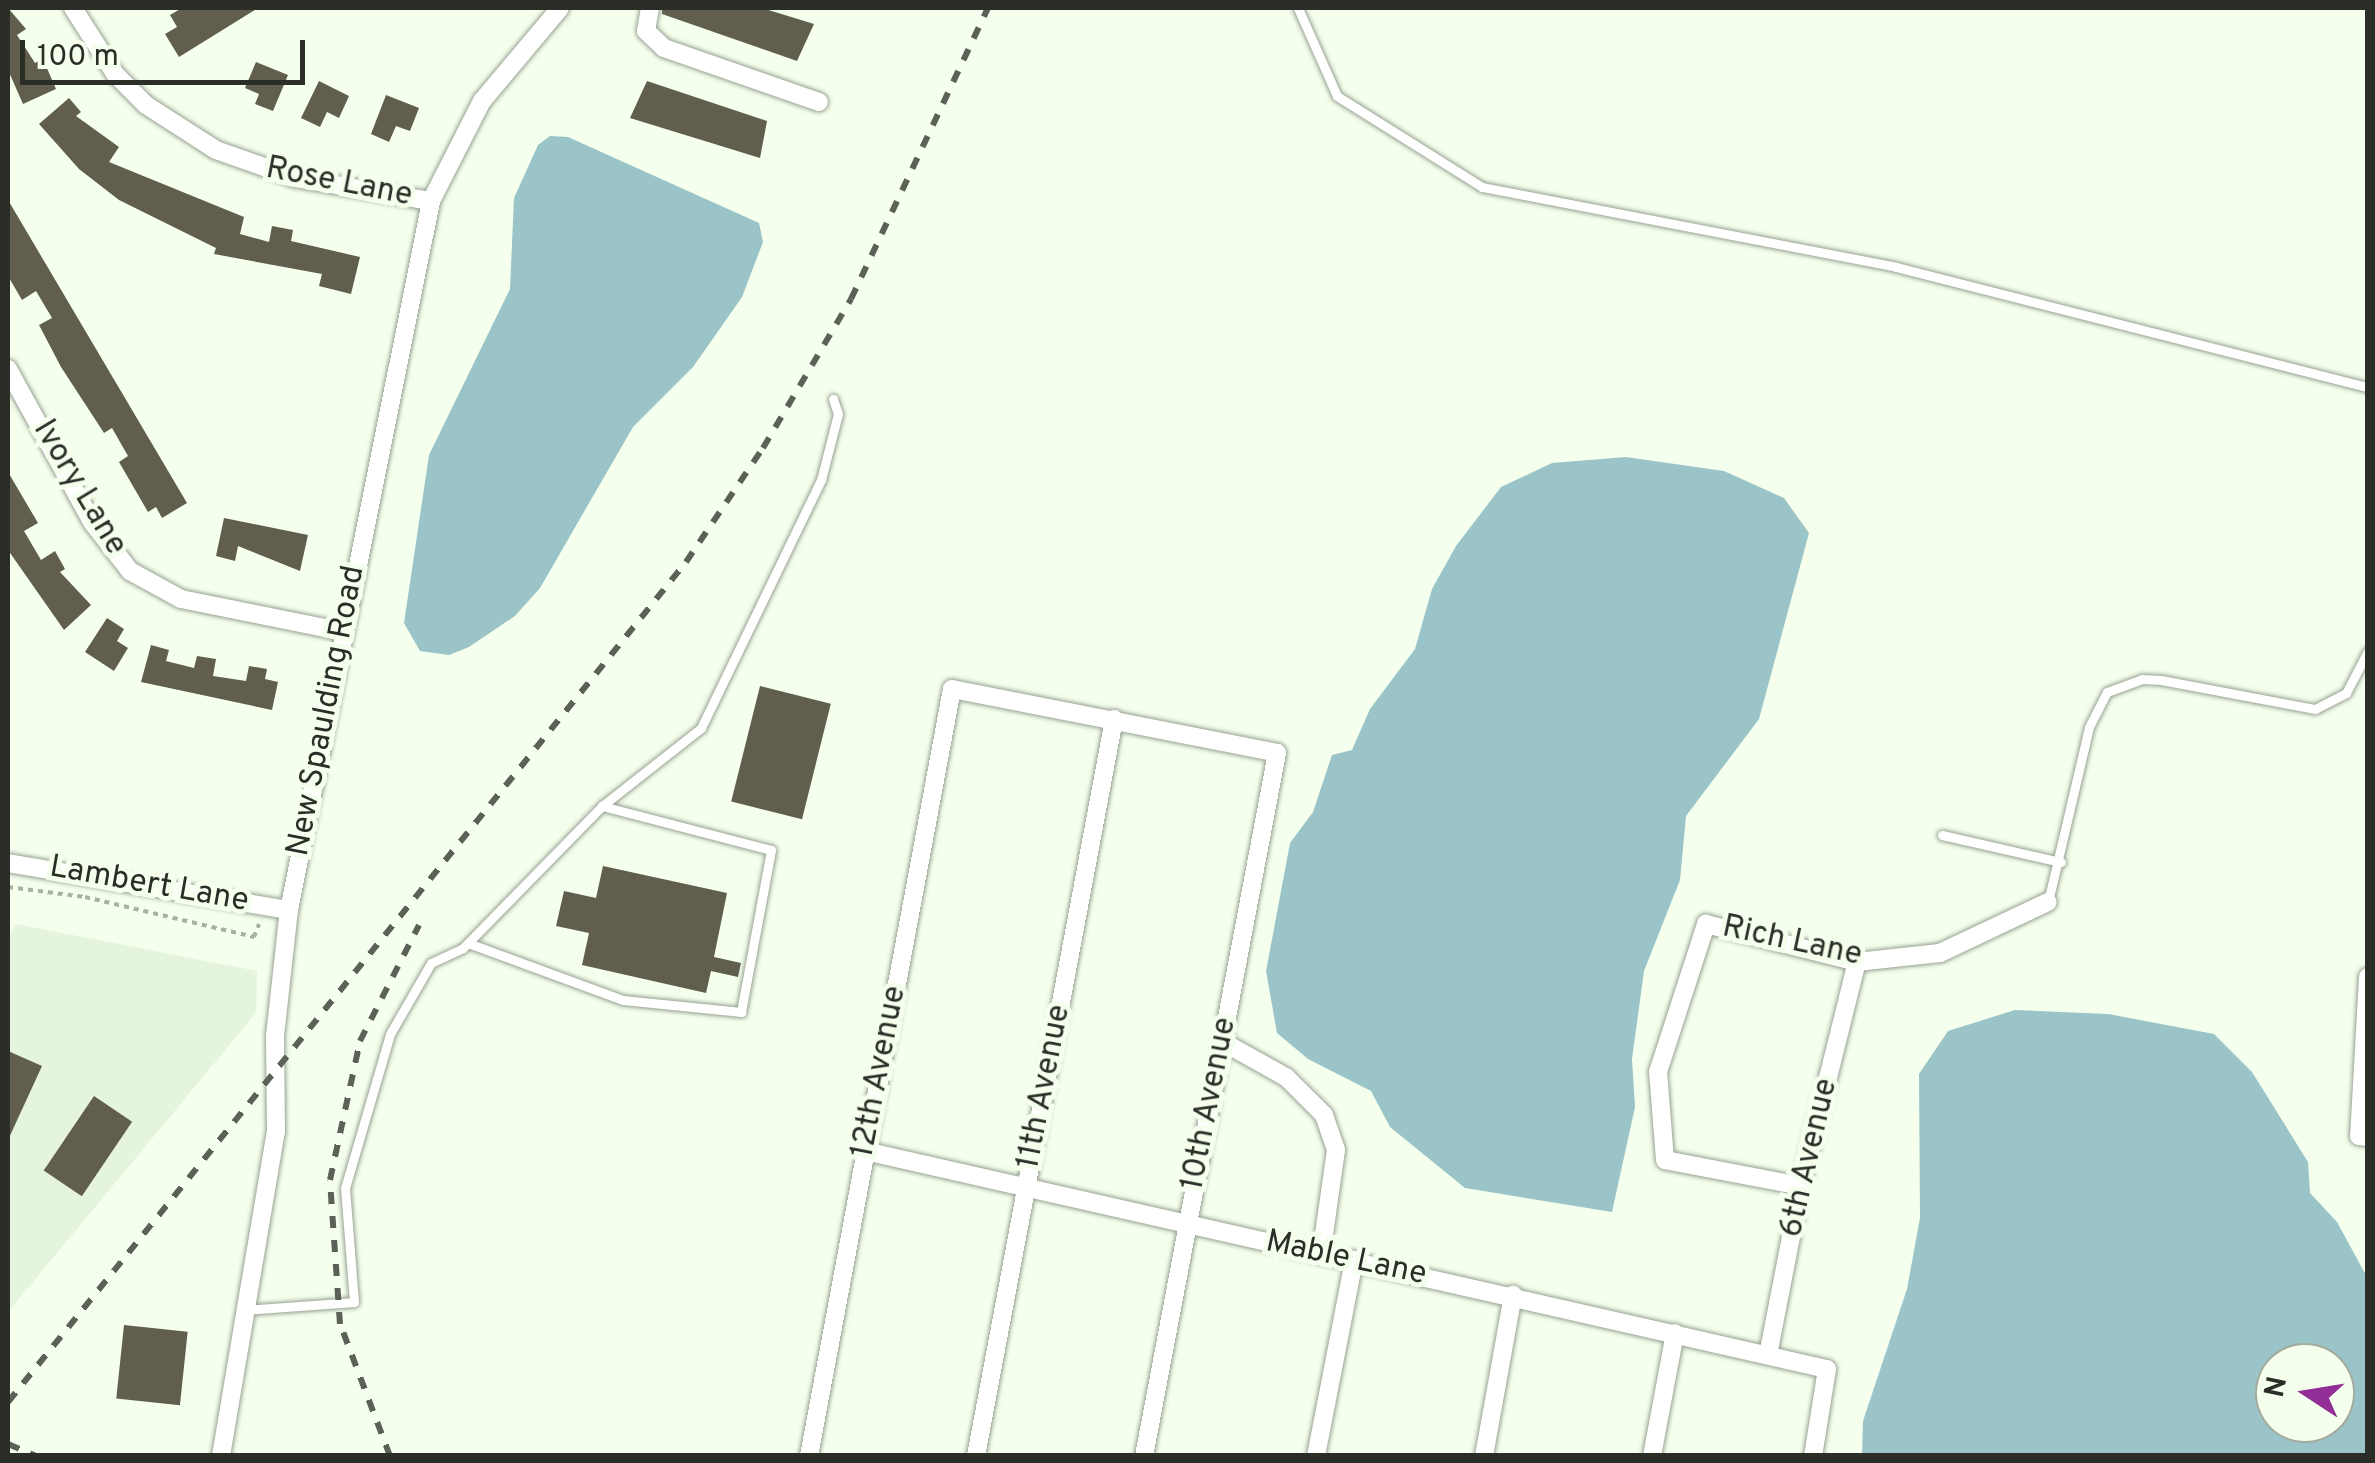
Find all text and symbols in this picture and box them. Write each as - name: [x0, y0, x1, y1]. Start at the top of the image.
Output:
- scale bar: [25, 20, 310, 82]
- text: 100 m: [37, 39, 119, 76]
- street label: Rose Lane: [263, 150, 415, 216]
- street label: Ivory Lane: [24, 413, 134, 563]
- street label: New Spaulding Road: [280, 562, 374, 860]
- street label: Lambert Lane: [46, 849, 252, 921]
- street label: Rich Lane: [1719, 908, 1865, 976]
- street label: 12th Avenue: [844, 982, 916, 1162]
- street label: 11th Avenue: [1010, 1001, 1080, 1173]
- street label: 10th Avenue: [1174, 1014, 1246, 1194]
- street label: 6th Avenue: [1773, 1074, 1847, 1242]
- street label: Mable Lane: [1262, 1223, 1430, 1295]
- north arrow: [2255, 1343, 2355, 1443]
- text: N: [2258, 1374, 2297, 1401]

